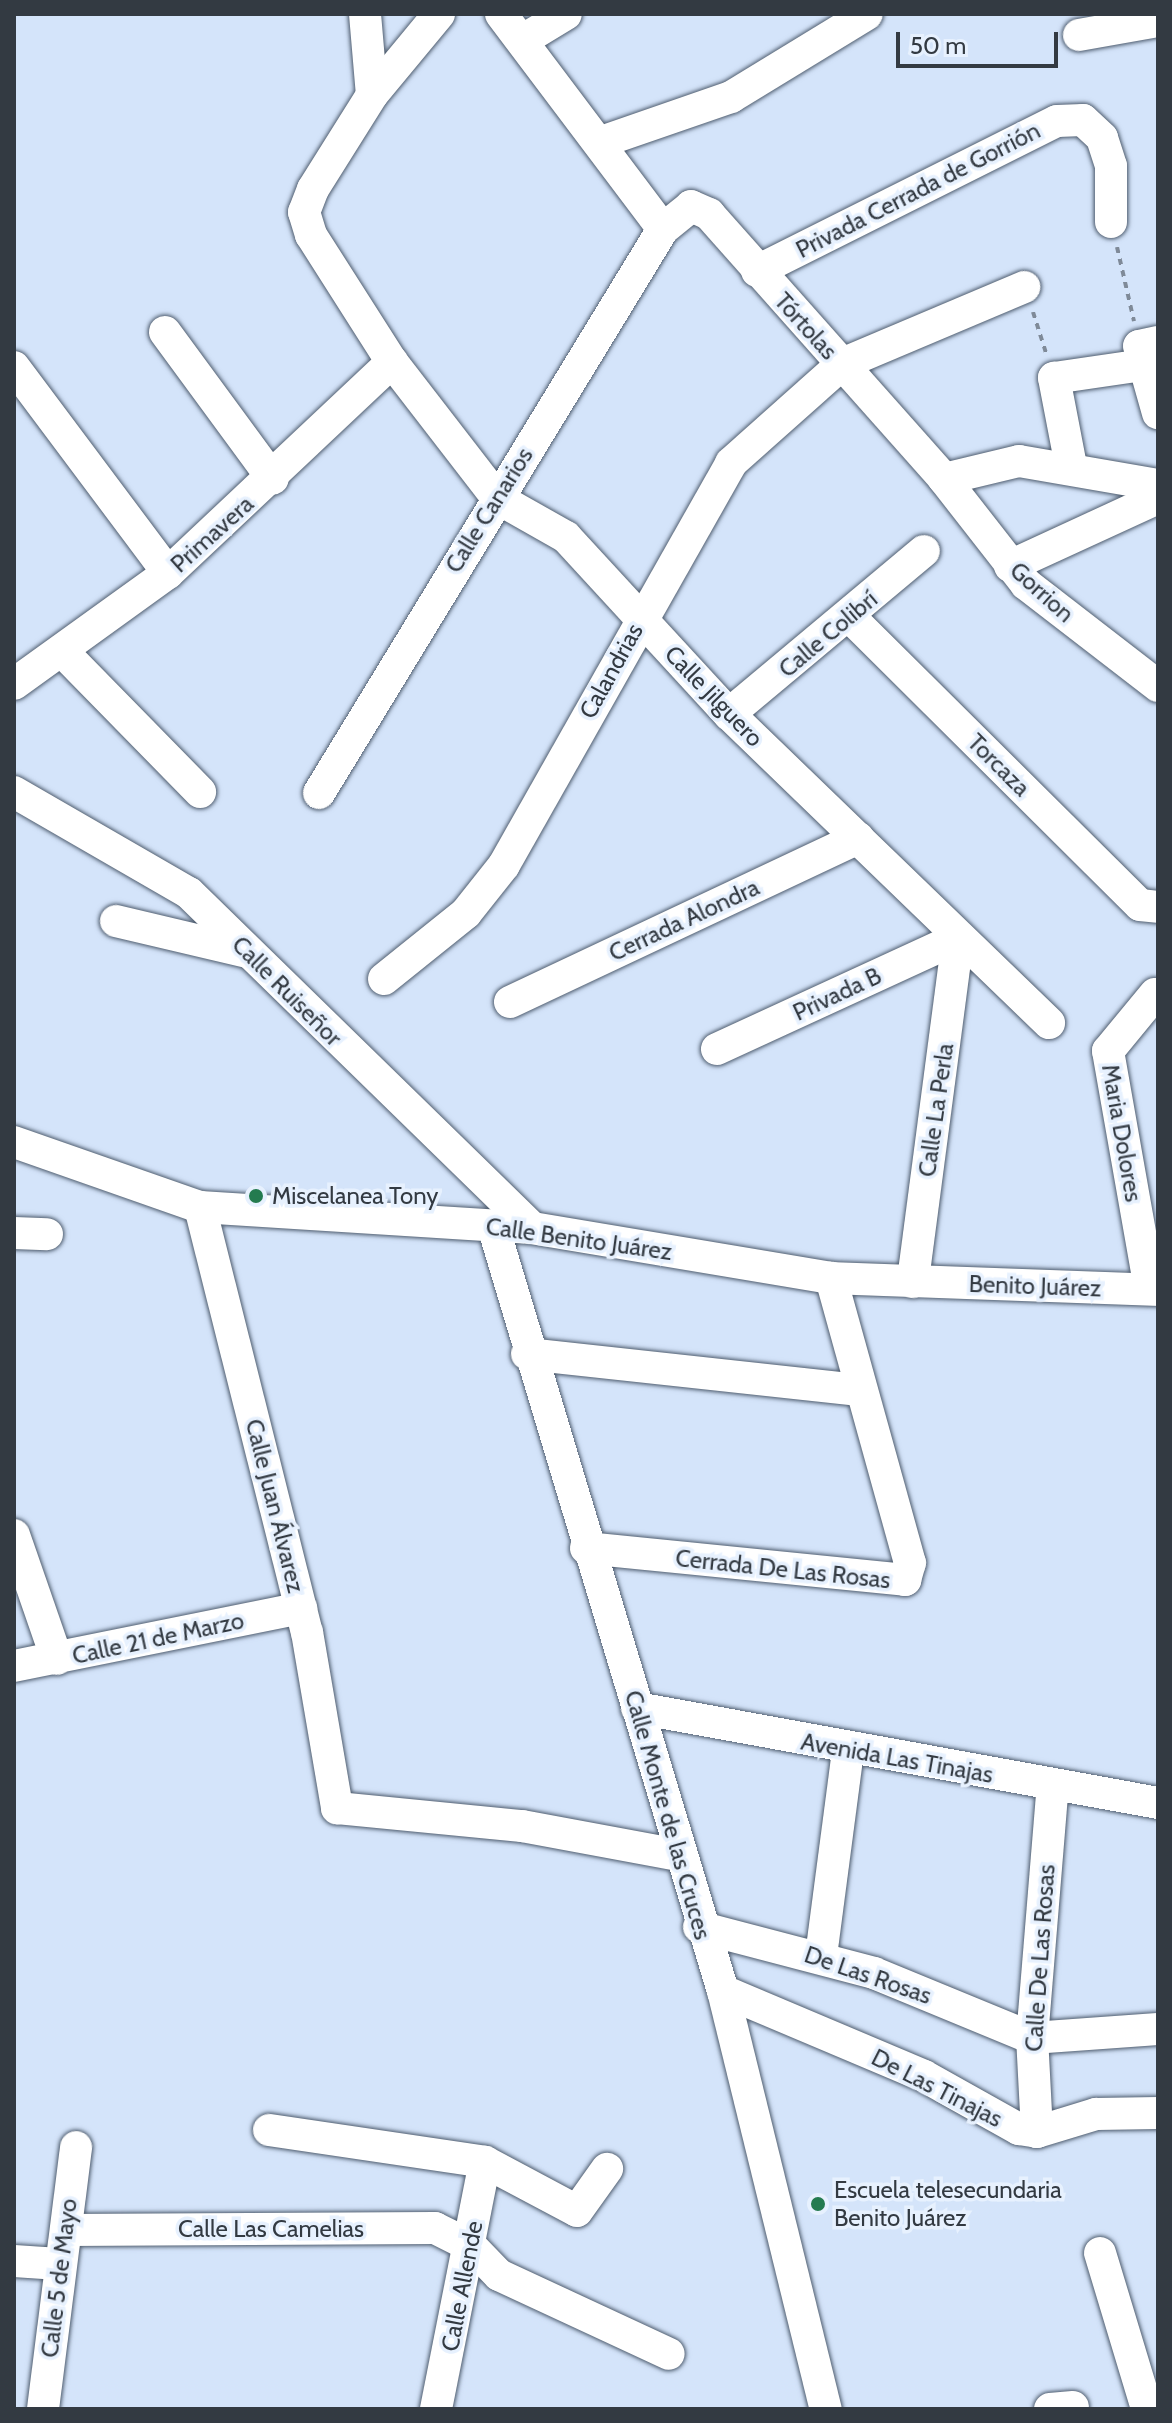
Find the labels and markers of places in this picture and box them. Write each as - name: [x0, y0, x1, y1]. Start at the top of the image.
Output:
- place label: Miscelanea Tony: [272, 1182, 438, 1210]
- marker: Miscelanea Tony: [247, 1187, 265, 1205]
- place label: Escuela telesecundaria Benito Juárez: [834, 2176, 1062, 2232]
- marker: Escuela telesecundaria Benito Juárez: [809, 2195, 827, 2213]

